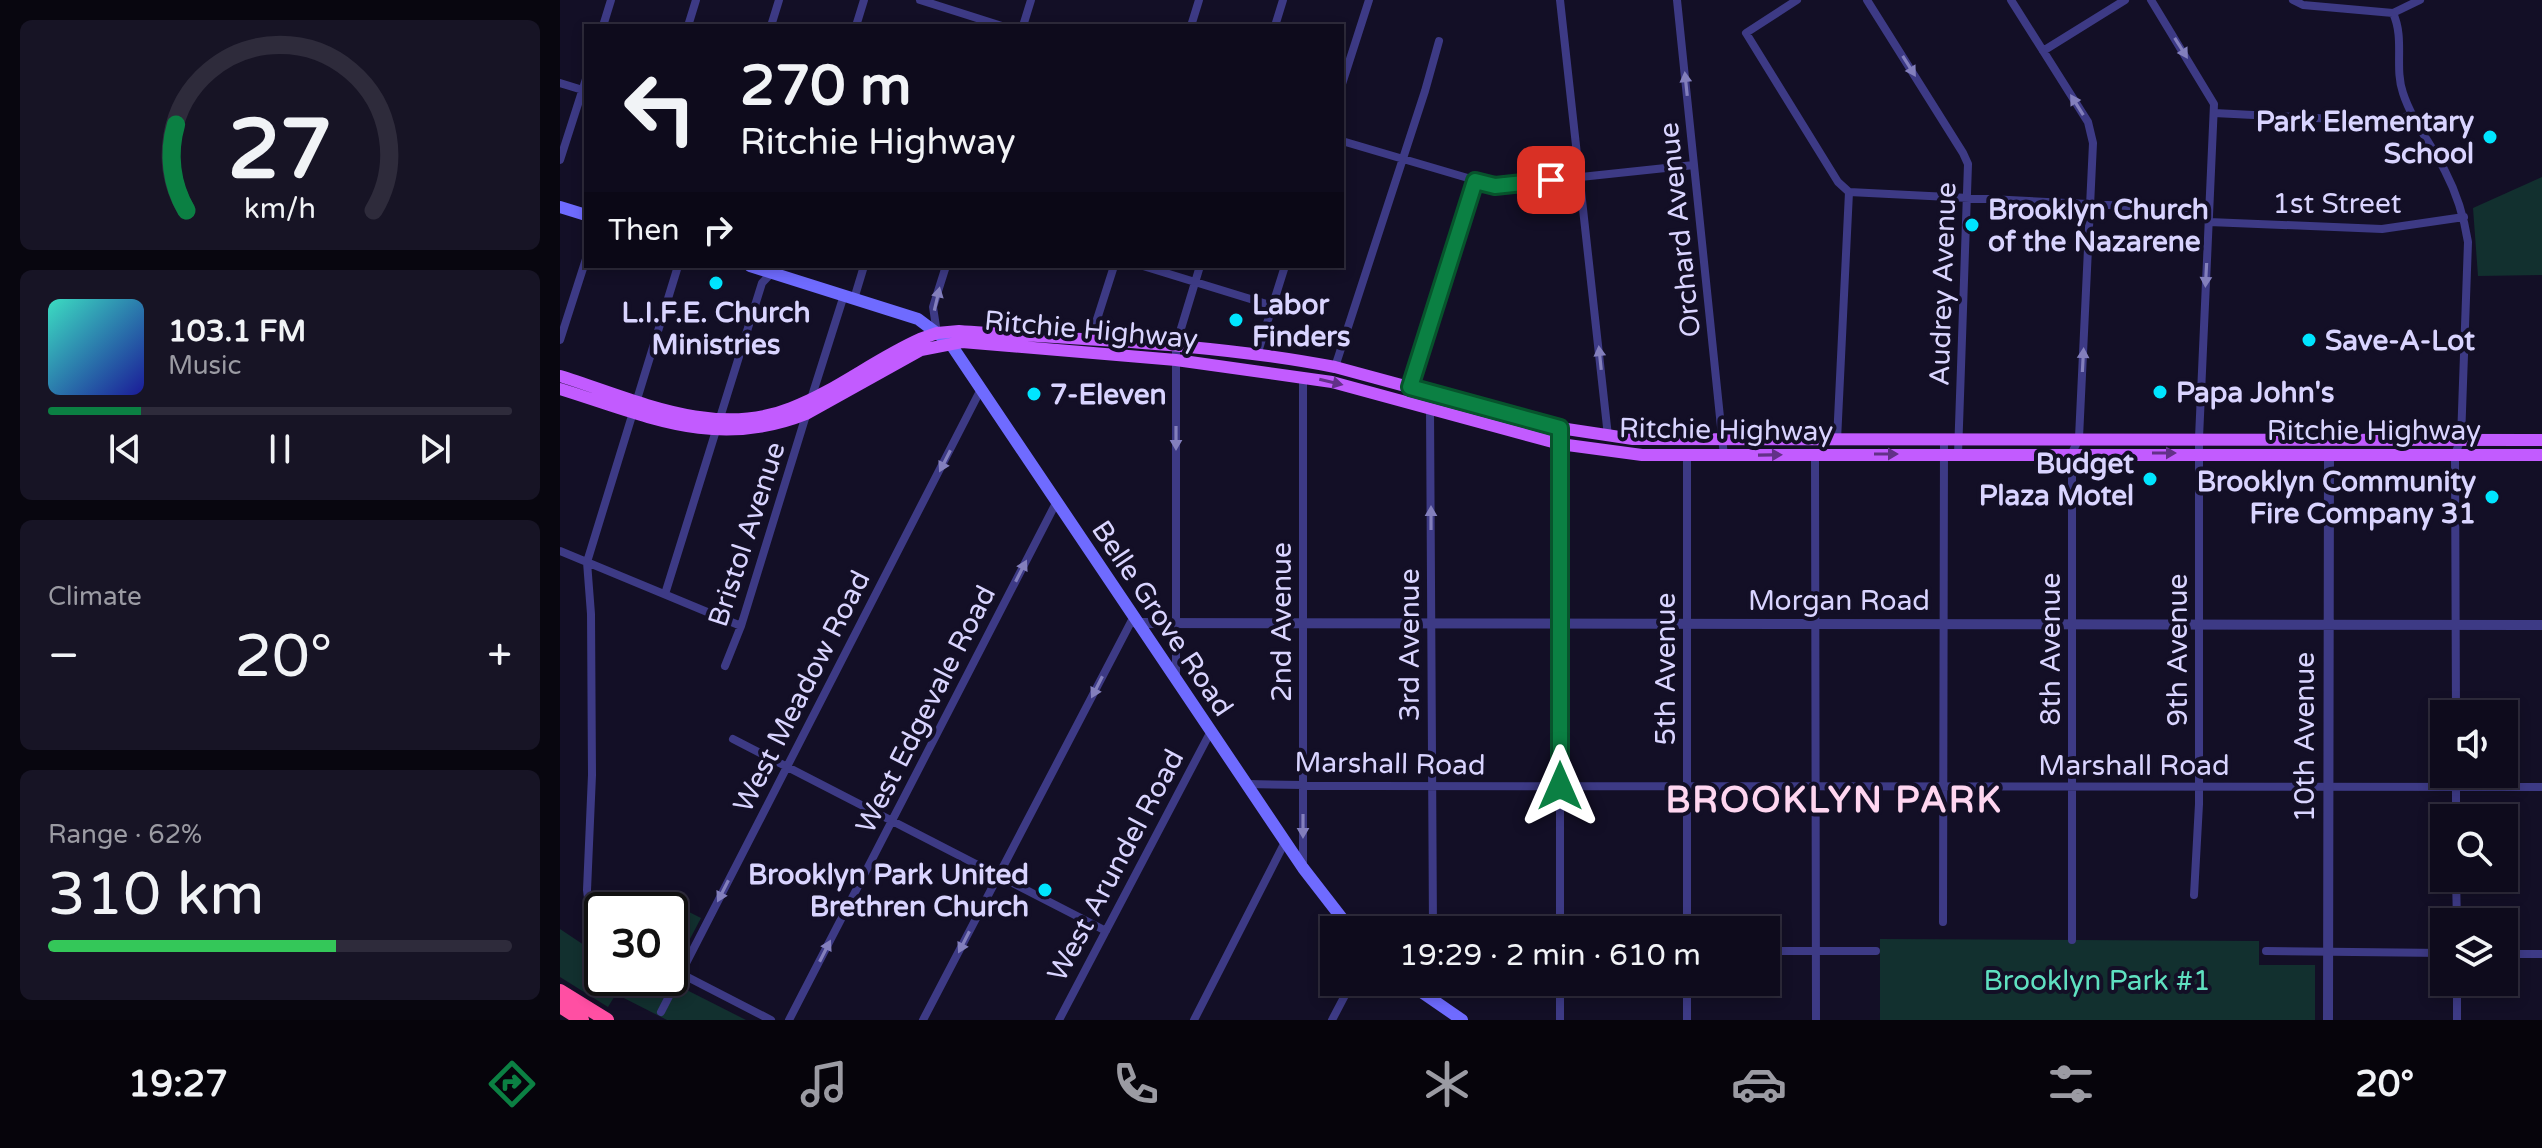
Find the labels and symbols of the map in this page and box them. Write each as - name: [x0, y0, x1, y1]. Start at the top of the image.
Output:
- one-way arrow: [2173, 37, 2187, 59]
- one-way arrow: [1901, 55, 1915, 77]
- one-way arrow: [1679, 71, 1692, 96]
- one-way arrow: [2069, 94, 2084, 115]
- place label: Park Elementary School: [2256, 105, 2474, 171]
- street label: Orchard Avenue: [1652, 121, 1708, 339]
- marker: Park Elementary School: [2481, 128, 2499, 146]
- pin: [1517, 146, 1585, 214]
- street label: Audrey Avenue: [1922, 182, 1964, 386]
- street label: 1st Street: [2273, 187, 2402, 221]
- place label: Brooklyn Church of the Nazarene: [1988, 193, 2209, 259]
- marker: Brooklyn Church of the Nazarene: [1963, 216, 1981, 234]
- one-way arrow: [2199, 263, 2212, 288]
- marker: L.I.F.E. Church Ministries: [707, 274, 725, 292]
- one-way arrow: [931, 287, 944, 312]
- place label: Labor Finders: [1252, 288, 1350, 354]
- place label: L.I.F.E. Church Ministries: [621, 296, 811, 362]
- street label: Ritchie Highway: [983, 304, 1199, 356]
- marker: Labor Finders: [1227, 311, 1245, 329]
- place label: Save-A-Lot: [2325, 324, 2475, 358]
- marker: Save-A-Lot: [2300, 331, 2318, 349]
- one-way arrow: [1593, 345, 1606, 370]
- one-way arrow: [2077, 347, 2090, 372]
- one-way arrow: [1318, 376, 1343, 389]
- place label: Papa John's: [2176, 376, 2334, 410]
- place label: 7-Eleven: [1050, 378, 1167, 412]
- marker: Papa John's: [2151, 383, 2169, 401]
- marker: 7-Eleven: [1025, 385, 1043, 403]
- street label: Ritchie Highway: [1619, 411, 1833, 449]
- street label: Ritchie Highway: [2267, 414, 2481, 448]
- one-way arrow: [1170, 426, 1182, 451]
- street label: Bristol Avenue: [701, 438, 793, 631]
- place label: Budget Plaza Motel: [1979, 447, 2134, 513]
- one-way arrow: [2152, 447, 2177, 460]
- one-way arrow: [1874, 448, 1899, 460]
- one-way arrow: [938, 449, 951, 472]
- one-way arrow: [1758, 449, 1783, 461]
- place label: Brooklyn Community Fire Company 31: [2197, 465, 2476, 531]
- marker: Budget Plaza Motel: [2141, 470, 2159, 488]
- marker: Brooklyn Community Fire Company 31: [2483, 488, 2501, 506]
- one-way arrow: [1425, 505, 1437, 530]
- street label: Belle Grove Road: [1084, 514, 1240, 723]
- street label: 2nd Avenue: [1265, 542, 1299, 702]
- one-way arrow: [1015, 559, 1028, 582]
- street label: West Meadow Road: [726, 565, 878, 818]
- street label: 3rd Avenue: [1393, 568, 1427, 722]
- street label: 8th Avenue: [2034, 573, 2068, 725]
- street label: 9th Avenue: [2161, 574, 2195, 726]
- street label: West Edgevale Road: [849, 580, 1003, 839]
- street label: Morgan Road: [1748, 584, 1930, 618]
- street label: 5th Avenue: [1649, 593, 1683, 745]
- street label: 10th Avenue: [2288, 652, 2322, 822]
- one-way arrow: [1090, 675, 1104, 698]
- street label: West Arundel Road: [1040, 744, 1191, 987]
- position arrow: [1518, 744, 1602, 828]
- street label: Marshall Road: [1294, 745, 1486, 783]
- street label: Marshall Road: [2038, 749, 2230, 783]
- district label: BROOKLYN PARK: [1665, 779, 2003, 822]
- one-way arrow: [1297, 814, 1309, 839]
- place label: Brooklyn Park United Brethren Church: [748, 858, 1029, 924]
- one-way arrow: [716, 879, 729, 902]
- marker: Brooklyn Park United Brethren Church: [1036, 881, 1054, 899]
- speed limit sign: 30: [584, 892, 688, 996]
- one-way arrow: [957, 931, 970, 954]
- one-way arrow: [818, 939, 831, 962]
- park label: Brooklyn Park #1: [1984, 964, 2210, 998]

